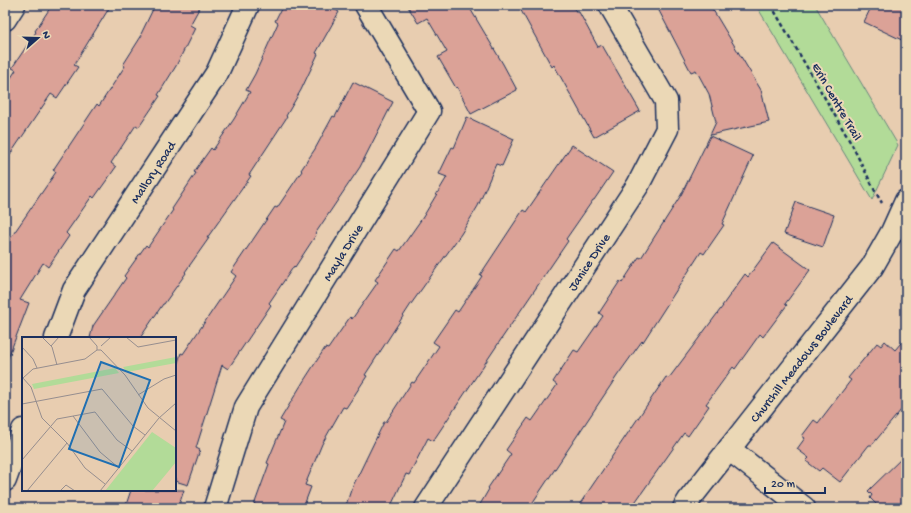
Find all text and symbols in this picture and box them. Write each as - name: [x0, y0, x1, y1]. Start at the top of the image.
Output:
- north arrow: [18, 18, 58, 58]
- text: N: [39, 30, 52, 41]
- street label: Erin Centre Trail: [808, 61, 864, 144]
- street label: Mallory Road: [128, 138, 181, 207]
- street label: Mayla Drive: [321, 222, 367, 284]
- street label: Janice Drive: [566, 231, 614, 294]
- street label: Churchill Meadows Boulevard: [748, 292, 858, 426]
- inset map: [22, 337, 176, 491]
- scale bar: [765, 469, 825, 495]
- text: 20 m: [771, 478, 796, 492]

